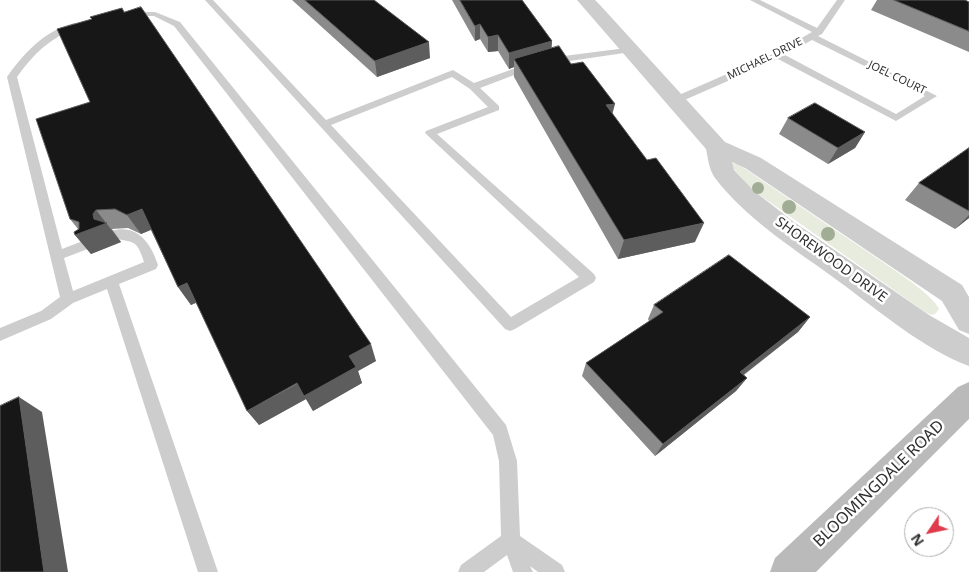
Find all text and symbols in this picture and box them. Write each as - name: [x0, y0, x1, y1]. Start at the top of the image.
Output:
- street label: MICHAEL DRIVE: [725, 35, 805, 83]
- street label: JOEL COURT: [866, 58, 928, 98]
- street label: SHOREWOOD DRIVE: [772, 214, 890, 306]
- street label: BLOOMINGDALE ROAD: [810, 417, 948, 551]
- north arrow: [904, 507, 954, 557]

